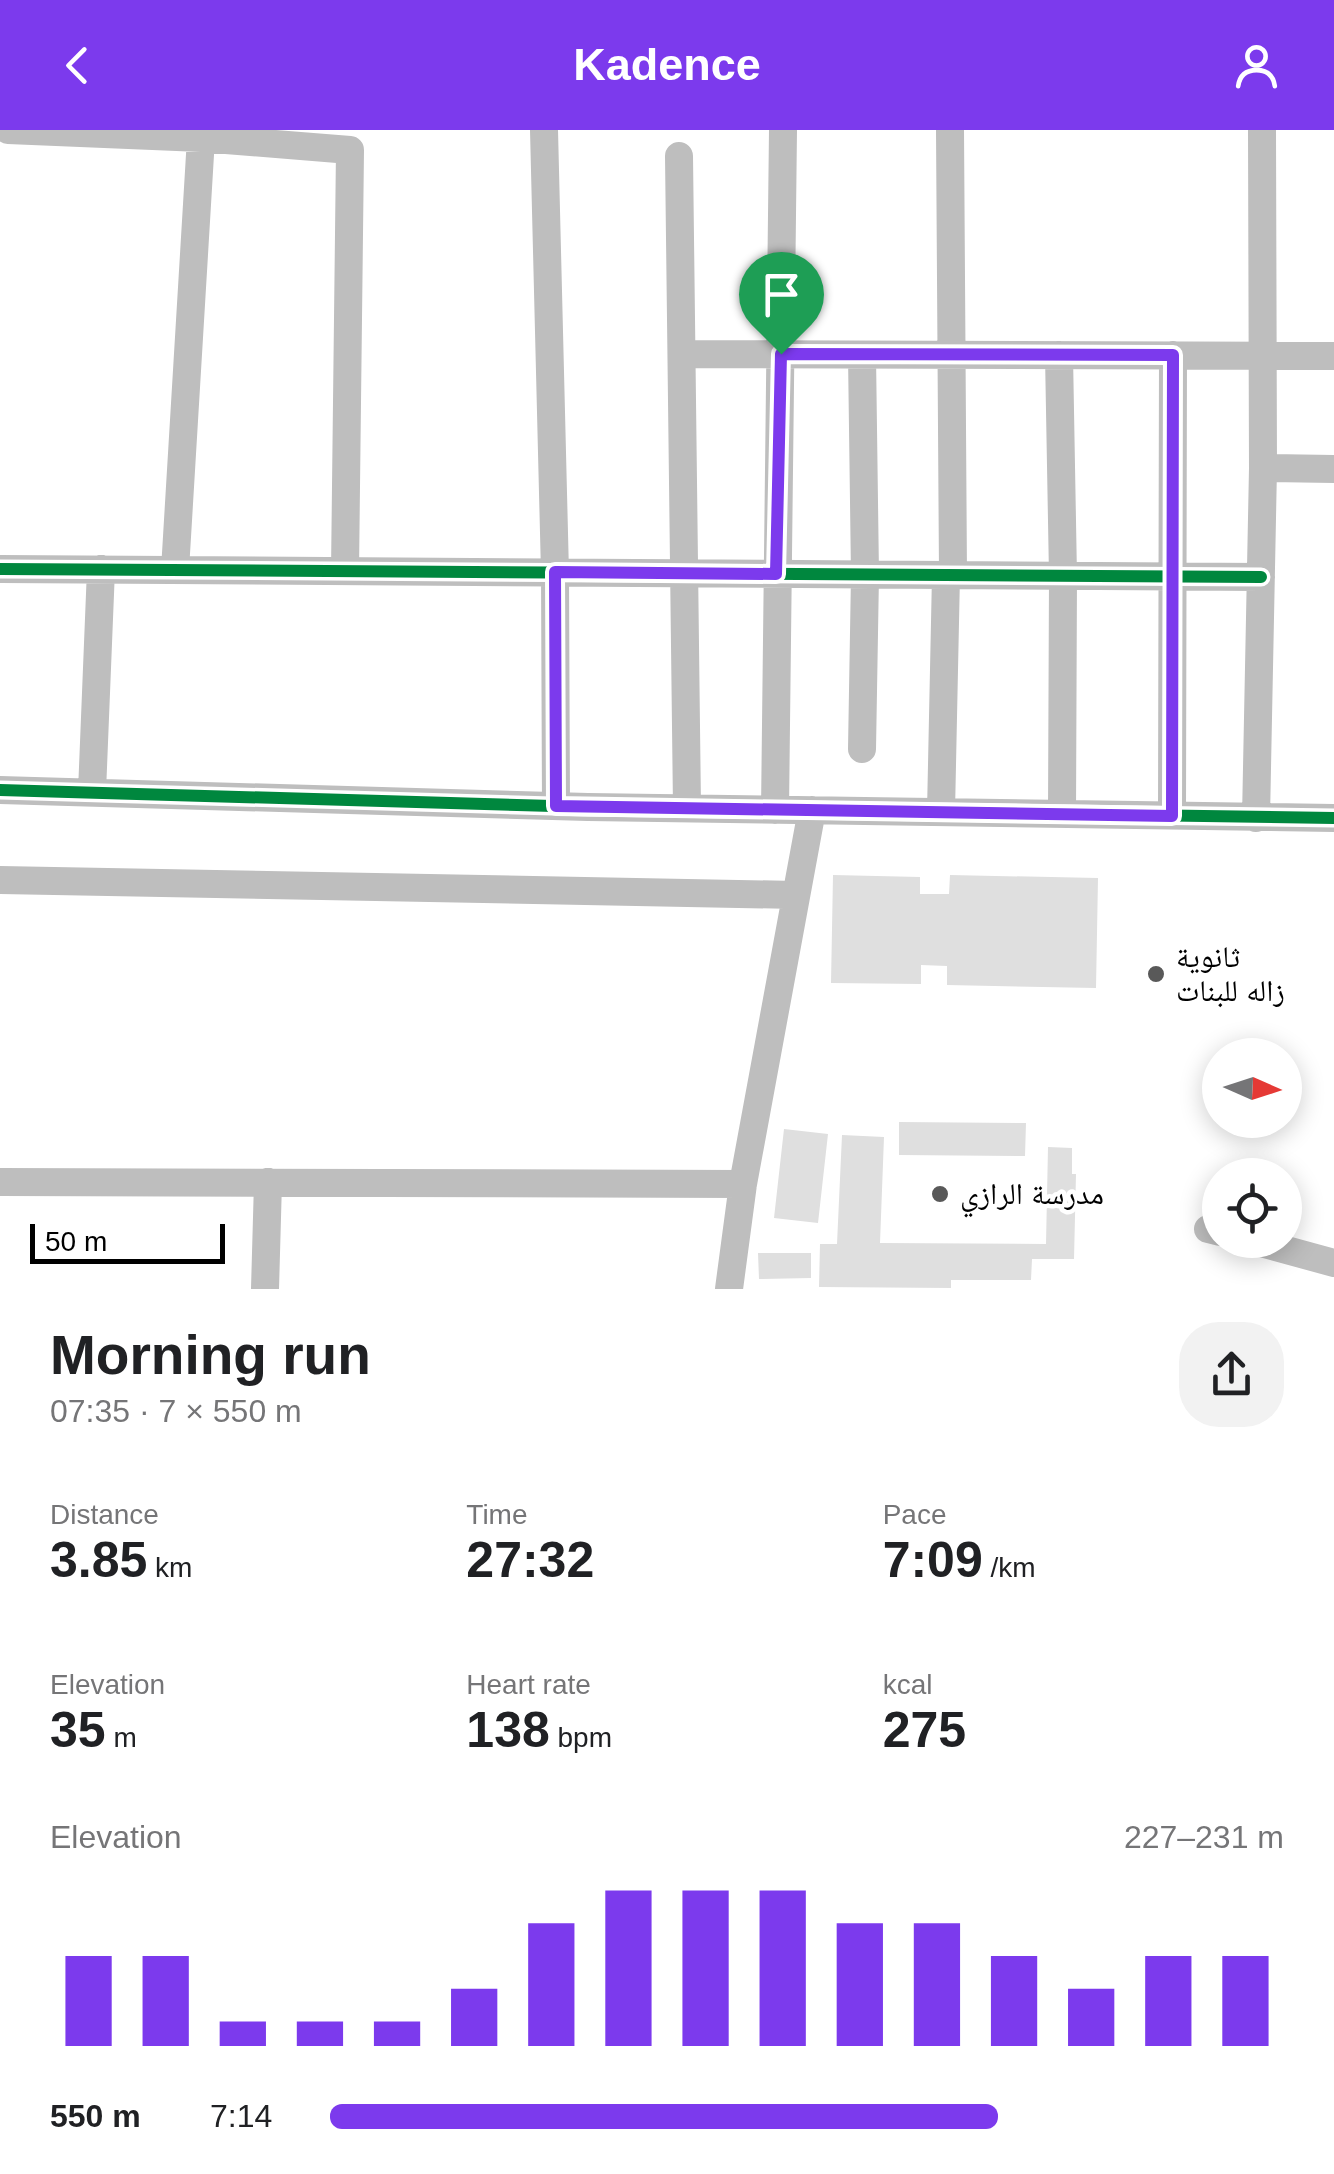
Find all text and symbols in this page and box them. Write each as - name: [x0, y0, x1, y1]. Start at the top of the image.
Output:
- icon: back: [50, 38, 105, 93]
- icon: person: [1229, 38, 1284, 93]
- text: Kadence: [573, 39, 761, 90]
- pin: [739, 252, 824, 355]
- icon: arrive: [754, 267, 809, 322]
- place label: ثانوية زاله للبنات: [1176, 940, 1285, 1008]
- marker: ثانوية زاله للبنات: [1145, 963, 1167, 985]
- north arrow: [1202, 1038, 1302, 1138]
- map controls: [1202, 1038, 1302, 1258]
- button: locate: [1202, 1158, 1302, 1258]
- place label: مدرسة الرازي: [960, 1177, 1104, 1218]
- marker: مدرسة الرازي: [929, 1183, 951, 1205]
- scale bar: [30, 1219, 225, 1264]
- text: 50 m: [45, 1226, 107, 1257]
- button: share: [1179, 1322, 1284, 1427]
- text: Morning run: [50, 1324, 371, 1386]
- text: 07:35 · 7 × 550 m: [50, 1393, 302, 1429]
- text: Distance: [50, 1499, 159, 1530]
- text: Time: [466, 1499, 528, 1530]
- text: Pace: [883, 1499, 946, 1530]
- text: 3.85: [50, 1532, 147, 1588]
- text: 27:32: [466, 1532, 594, 1588]
- text: 7:09: [883, 1532, 983, 1588]
- text: km: [147, 1552, 192, 1583]
- text: /km: [983, 1552, 1036, 1583]
- text: Elevation: [50, 1669, 165, 1700]
- text: Heart rate: [466, 1669, 591, 1700]
- text: kcal: [883, 1669, 932, 1700]
- text: 35: [50, 1702, 106, 1758]
- text: 138: [466, 1702, 550, 1758]
- text: 275: [883, 1702, 966, 1758]
- text: m: [106, 1722, 137, 1753]
- text: bpm: [550, 1722, 612, 1753]
- text: Elevation: [50, 1819, 182, 1855]
- text: 227–231 m: [1124, 1819, 1284, 1855]
- text: 550 m: [50, 2098, 141, 2134]
- text: 7:14: [210, 2098, 272, 2134]

